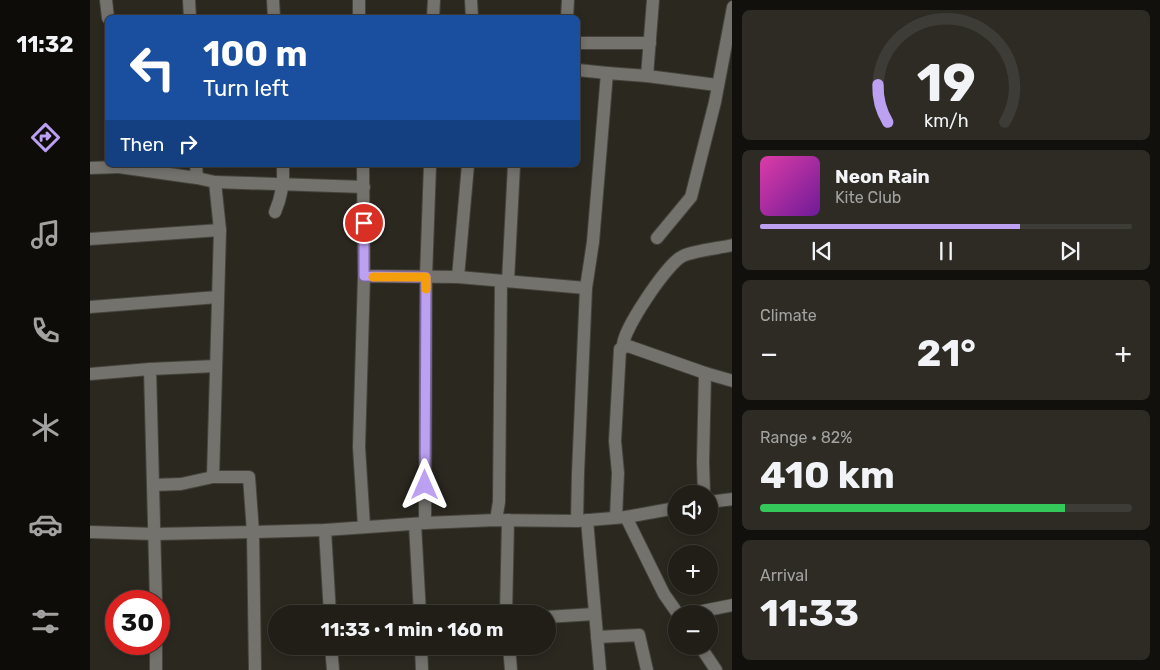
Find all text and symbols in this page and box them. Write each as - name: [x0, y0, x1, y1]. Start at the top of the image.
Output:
- text: 11:32: [16, 31, 74, 58]
- text: 100 m: [203, 33, 308, 75]
- icon: left: [120, 35, 185, 100]
- text: 19: [916, 52, 976, 114]
- text: Turn left: [203, 75, 289, 102]
- text: km/h: [924, 110, 968, 131]
- icon: directions: [28, 120, 63, 155]
- icon: right: [174, 130, 202, 158]
- text: Then: [120, 133, 164, 156]
- text: Neon Rain: [835, 165, 930, 188]
- text: Kite Club: [835, 188, 901, 207]
- pin: [343, 202, 385, 244]
- icon: arrive: [350, 209, 378, 237]
- icon: music: [28, 217, 63, 252]
- icon: previous: [808, 237, 836, 265]
- icon: pause: [932, 237, 960, 265]
- icon: next: [1056, 237, 1084, 265]
- text: Climate: [760, 306, 817, 325]
- icon: phone: [28, 313, 63, 348]
- text: 21°: [917, 330, 976, 376]
- text: −: [760, 337, 778, 370]
- text: +: [1115, 337, 1132, 370]
- icon: climate: [28, 410, 63, 445]
- text: Range · 82%: [760, 428, 852, 447]
- text: 410 km: [760, 452, 895, 498]
- position arrow: [398, 458, 450, 510]
- map controls: [668, 485, 718, 655]
- button: sound: [668, 485, 718, 535]
- icon: car: [28, 507, 63, 542]
- button: +: [668, 545, 718, 595]
- text: Arrival: [760, 566, 808, 585]
- speed limit sign: 30: [105, 590, 170, 655]
- text: 11:33: [760, 590, 859, 636]
- icon: filters: [28, 604, 63, 639]
- button: −: [668, 605, 718, 655]
- text: 11:33 · 1 min · 160 m: [321, 618, 503, 641]

